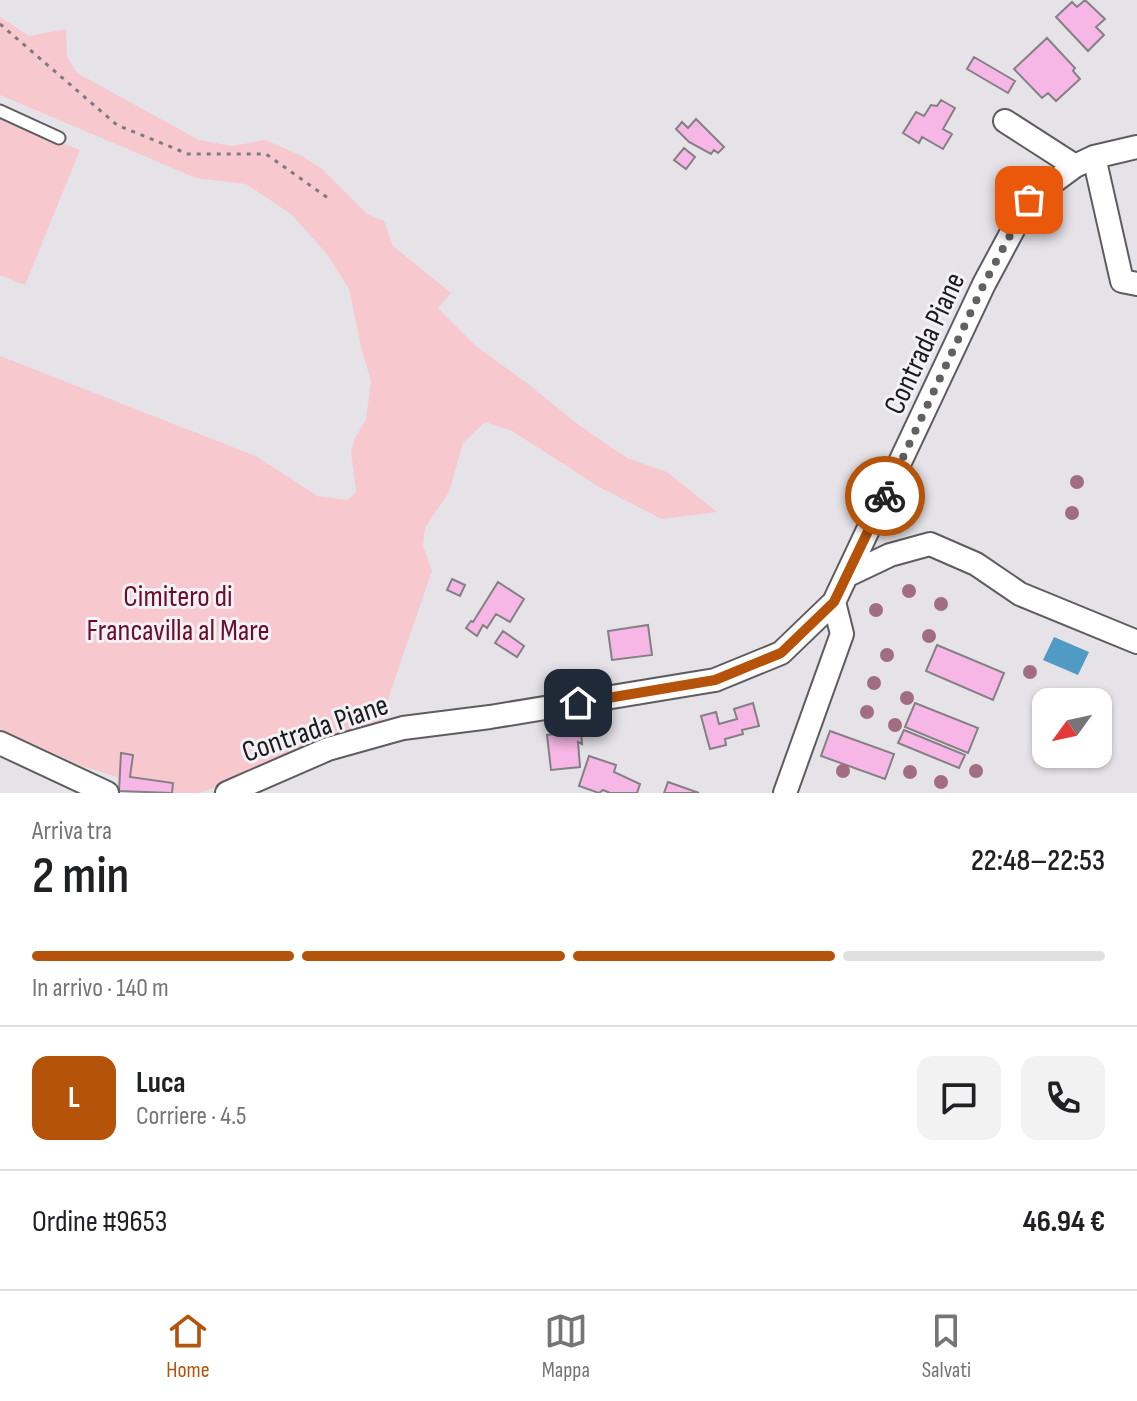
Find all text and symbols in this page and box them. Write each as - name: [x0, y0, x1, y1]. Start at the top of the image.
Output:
- pin: [995, 166, 1063, 234]
- icon: bag: [1007, 178, 1051, 222]
- street label: Contrada Piane: [876, 267, 973, 420]
- courier: [845, 456, 925, 536]
- icon: bike: [863, 474, 907, 518]
- park label: Cimitero di Francavilla al Mare: [87, 579, 269, 649]
- pin: [544, 669, 612, 737]
- icon: home: [556, 681, 600, 725]
- street label: Contrada Piane: [238, 687, 393, 771]
- north arrow: [1032, 688, 1112, 768]
- map controls: [1032, 688, 1112, 768]
- text: Arriva tra: [32, 816, 112, 847]
- text: 22:48–22:53: [971, 843, 1105, 879]
- text: 2 min: [32, 845, 129, 908]
- text: In arrivo · 140 m: [32, 973, 169, 1004]
- button: chat: [917, 1056, 1001, 1140]
- button: phone: [1021, 1056, 1105, 1140]
- text: Luca: [136, 1065, 186, 1101]
- text: L: [68, 1080, 80, 1116]
- text: Corriere · 4.5: [136, 1101, 246, 1132]
- text: Ordine #9653: [32, 1204, 167, 1240]
- text: 46.94 €: [1023, 1204, 1105, 1240]
- tab: Home: [166, 1309, 210, 1384]
- tab: Mappa: [542, 1309, 590, 1384]
- tab: Salvati: [922, 1309, 971, 1384]

